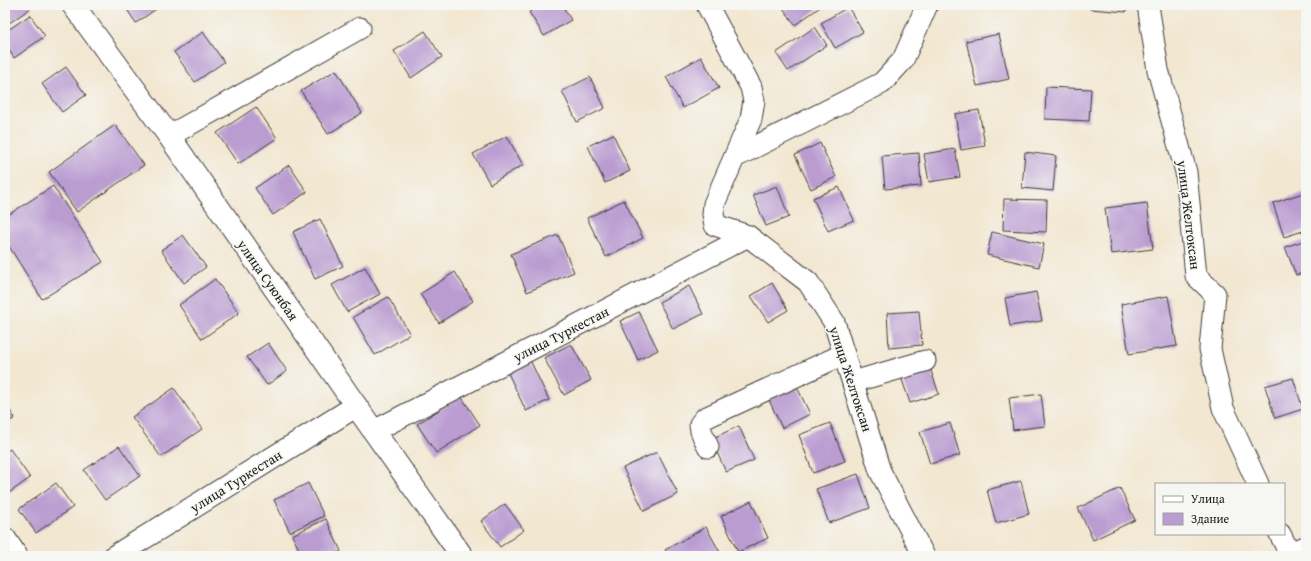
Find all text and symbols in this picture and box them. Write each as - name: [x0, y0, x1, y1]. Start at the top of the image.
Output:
- street label: улица Желтоксан: [1172, 158, 1206, 271]
- street label: улица Суюнбая: [232, 235, 303, 325]
- street label: улица Туркестан: [509, 301, 612, 367]
- street label: улица Желтоксан: [824, 323, 877, 434]
- street label: улица Туркестан: [185, 445, 286, 518]
- legend: [1155, 483, 1285, 535]
- text: Улица: [1191, 490, 1225, 507]
- text: Здание: [1191, 510, 1230, 527]

